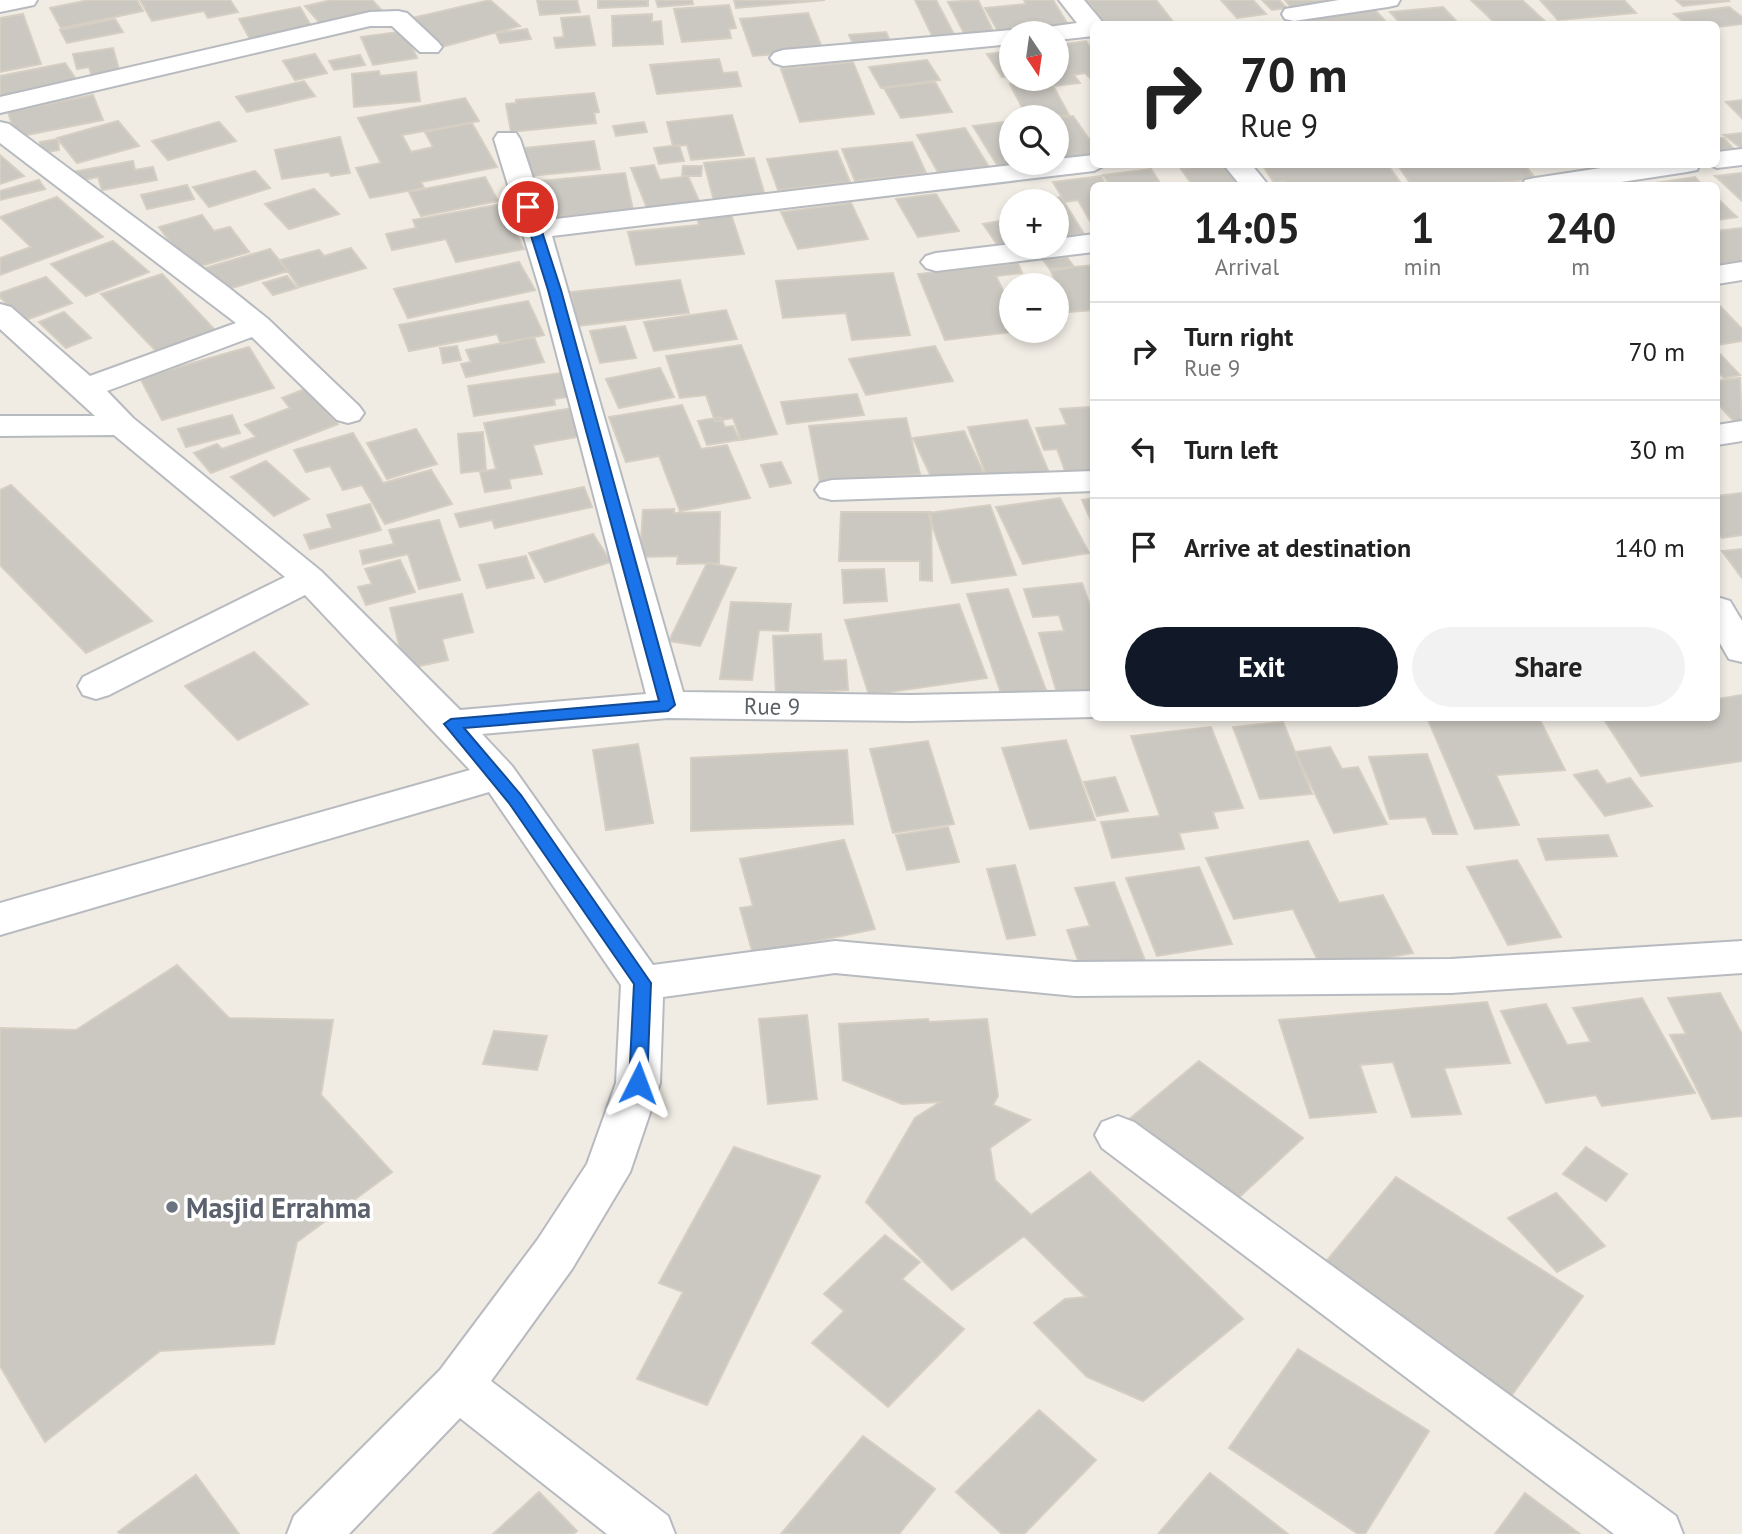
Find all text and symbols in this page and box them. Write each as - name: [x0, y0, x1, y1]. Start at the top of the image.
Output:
- north arrow: [999, 21, 1069, 91]
- map controls: [999, 21, 1069, 343]
- text: 70 m: [1240, 42, 1347, 106]
- icon: right: [1125, 49, 1216, 140]
- text: Rue 9: [1240, 104, 1318, 146]
- button: search: [999, 105, 1069, 175]
- pin: [498, 177, 558, 237]
- icon: arrive: [509, 188, 547, 226]
- button: +: [999, 189, 1069, 259]
- text: 14:05: [1194, 200, 1300, 255]
- text: 1: [1411, 200, 1434, 255]
- text: 240: [1545, 200, 1616, 255]
- text: Arrival: [1215, 252, 1279, 281]
- text: min: [1404, 252, 1441, 281]
- text: m: [1571, 252, 1590, 281]
- button: −: [999, 273, 1069, 343]
- text: Turn right: [1184, 320, 1293, 353]
- icon: right: [1125, 332, 1163, 370]
- text: 70 m: [1629, 335, 1685, 368]
- text: Rue 9: [1184, 353, 1240, 382]
- icon: left: [1125, 430, 1163, 468]
- text: Turn left: [1184, 433, 1278, 466]
- text: 30 m: [1629, 433, 1685, 466]
- icon: arrive: [1125, 528, 1163, 566]
- text: Arrive at destination: [1184, 531, 1411, 564]
- text: 140 m: [1614, 531, 1685, 564]
- button: Exit: [1125, 627, 1398, 707]
- button: Share: [1412, 627, 1685, 707]
- street label: Rue 9: [744, 691, 800, 721]
- position arrow: [601, 1046, 675, 1120]
- place label: Masjid Errahma: [186, 1189, 371, 1226]
- marker: Masjid Errahma: [164, 1199, 180, 1215]

